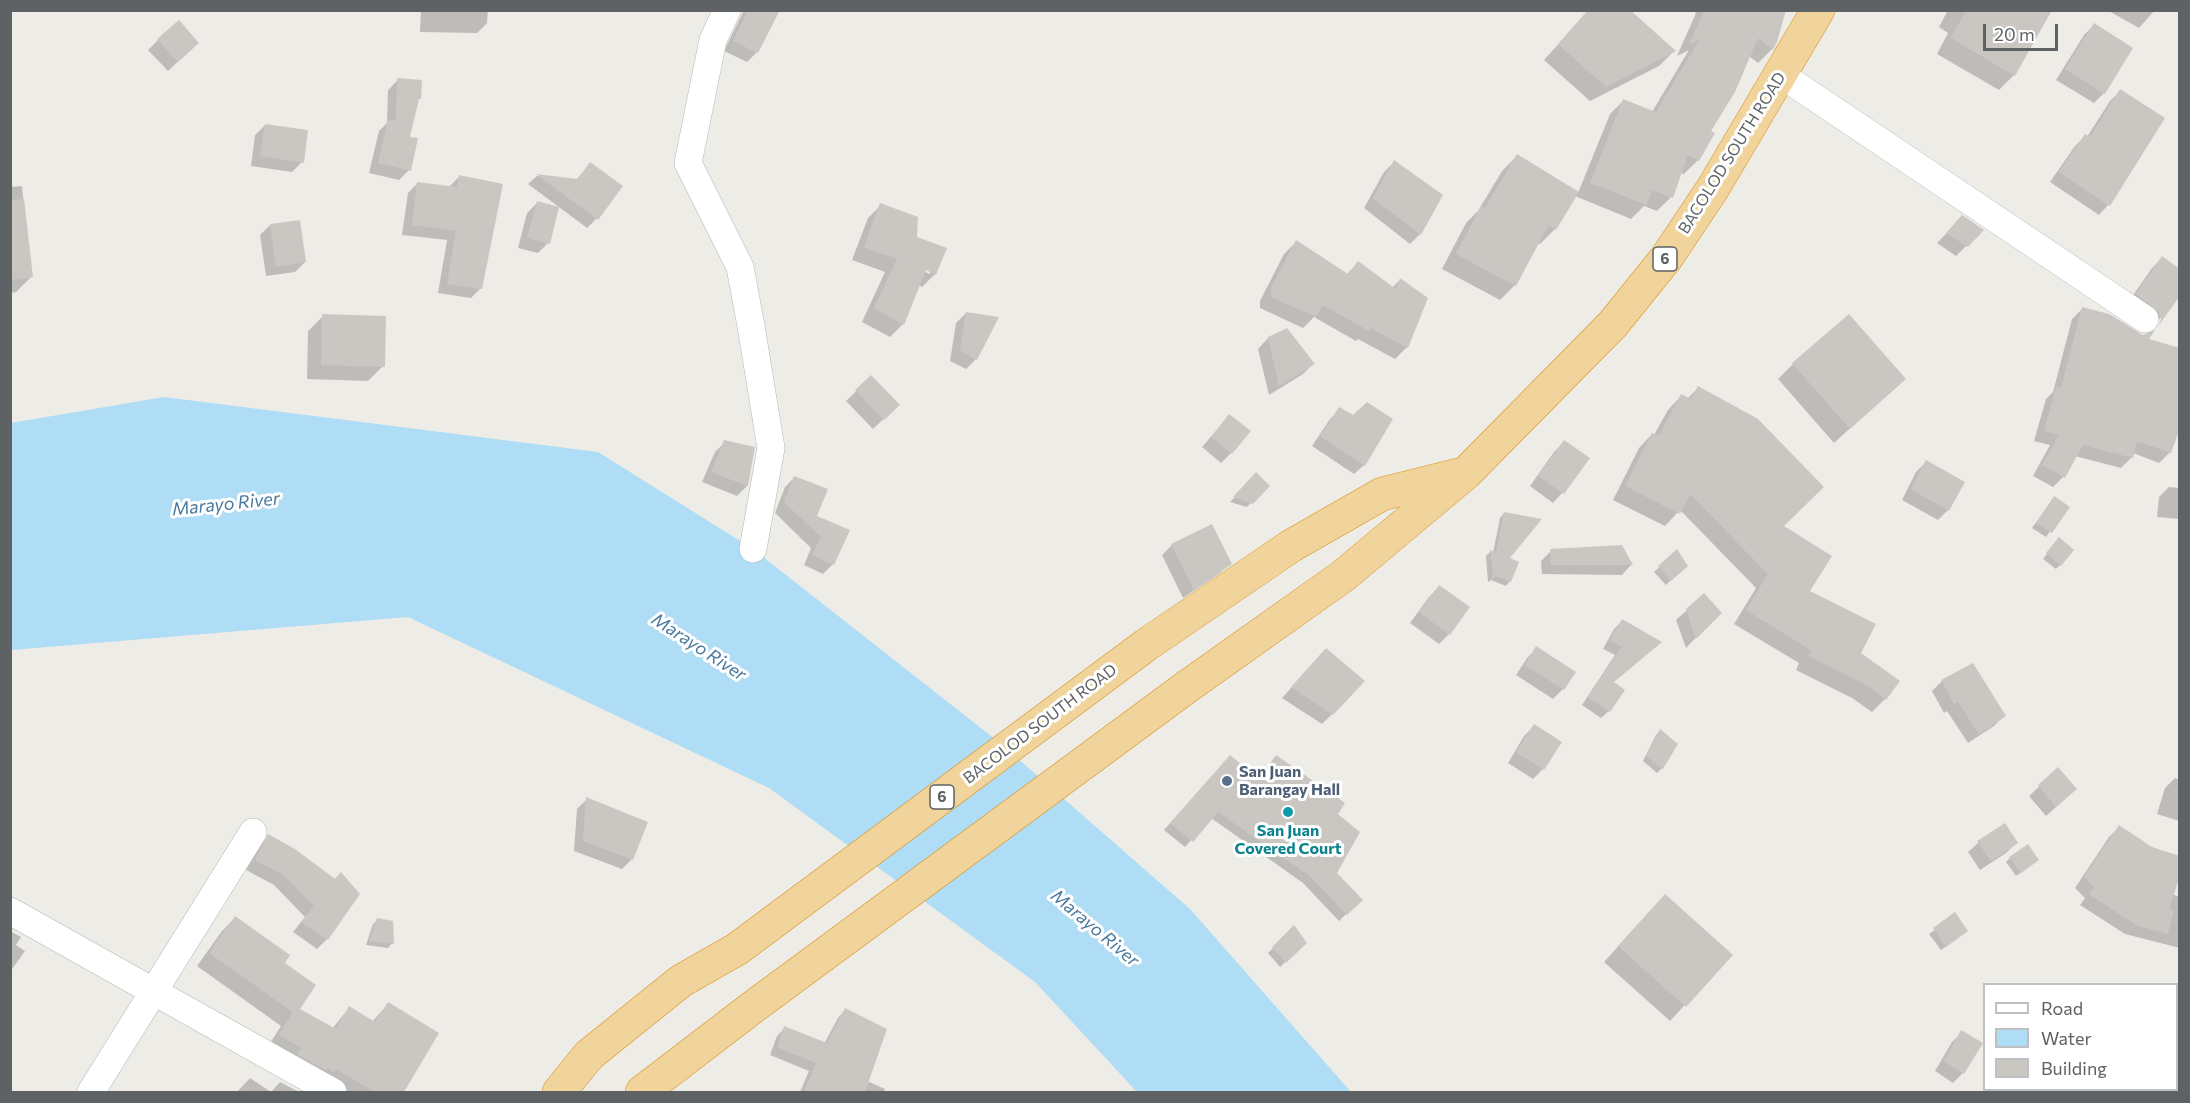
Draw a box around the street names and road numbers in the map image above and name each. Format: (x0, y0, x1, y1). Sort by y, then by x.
street label: BACOLOD SOUTH ROAD (1674, 69, 1790, 237)
road number: 6 (1653, 247, 1677, 271)
street label: BACOLOD SOUTH ROAD (960, 660, 1120, 788)
road number: 6 (930, 785, 954, 809)

